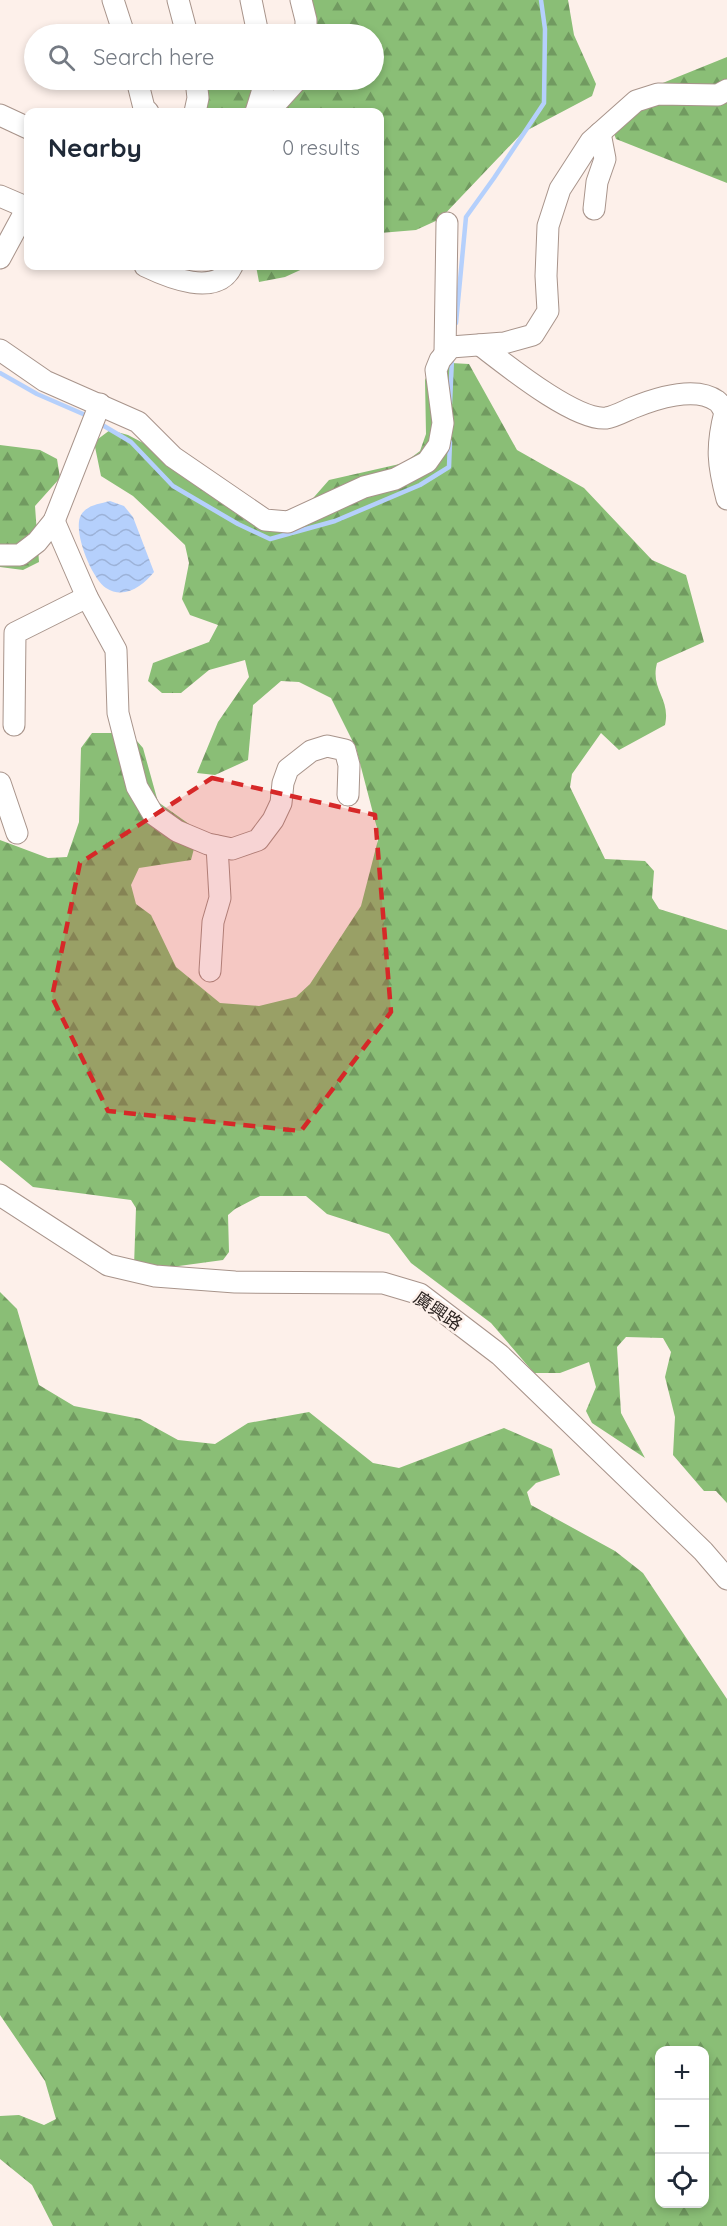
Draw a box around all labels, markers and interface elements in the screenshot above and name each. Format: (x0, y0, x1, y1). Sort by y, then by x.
search box (24, 24, 384, 90)
icon: search (45, 41, 78, 74)
text: Search here (93, 43, 214, 71)
text: Nearby (48, 131, 142, 164)
text: 0 results (282, 135, 360, 160)
street label: 廣興路 (409, 1286, 467, 1335)
map controls (655, 2046, 709, 2208)
button: + (655, 2046, 709, 2100)
button: − (655, 2100, 709, 2154)
button: locate (655, 2154, 709, 2208)

